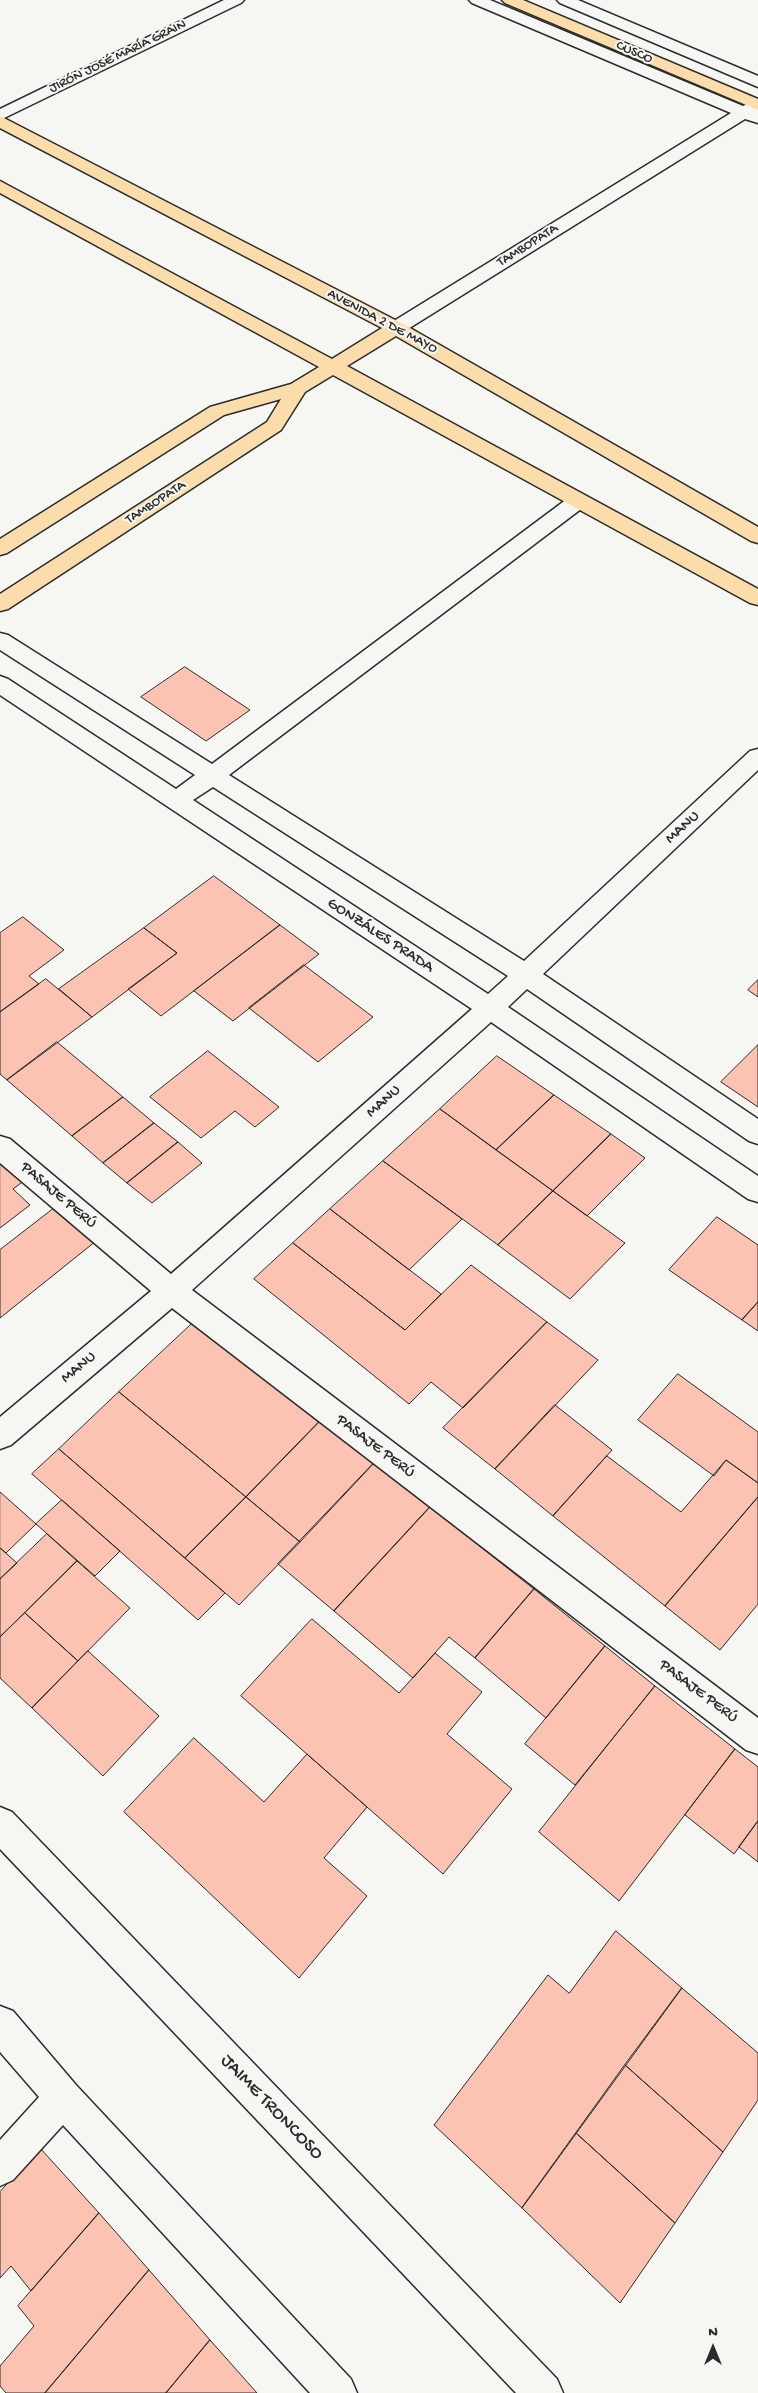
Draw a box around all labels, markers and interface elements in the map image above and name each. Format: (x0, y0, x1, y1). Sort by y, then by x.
street label: JIRÓN JOSÉ MARÍA GRAIN (47, 16, 189, 98)
street label: CUSCO (613, 38, 655, 68)
street label: TAMBOPATA (494, 221, 562, 271)
street label: AVENIDA 2 DE MAYO (324, 286, 440, 358)
street label: TAMBOPATA (123, 477, 189, 529)
street label: MANU (662, 807, 704, 849)
street label: GONZÁLES PRADA (323, 894, 437, 978)
street label: MANU (363, 1081, 405, 1123)
street label: PASAJE PERÚ (16, 1159, 100, 1233)
street label: MANU (57, 1348, 101, 1388)
street label: PASAJE PERÚ (332, 1411, 418, 1483)
street label: PASAJE PERÚ (655, 1656, 741, 1728)
street label: JAIME TRONCOSO (215, 2050, 327, 2166)
north arrow (688, 2323, 738, 2373)
text: N (708, 2324, 718, 2341)

